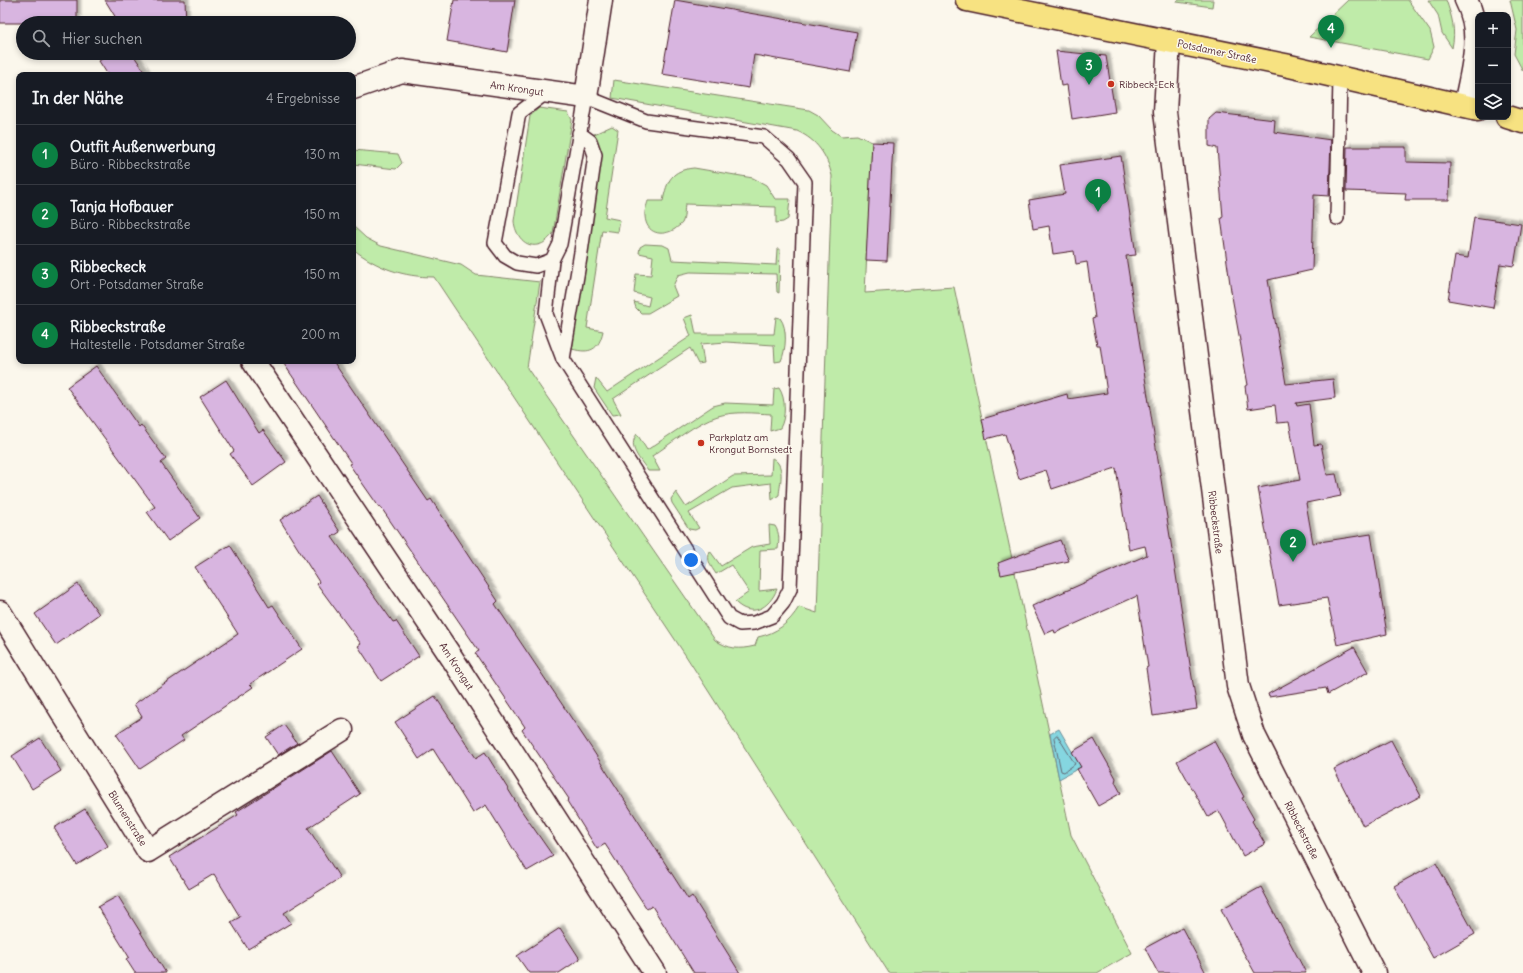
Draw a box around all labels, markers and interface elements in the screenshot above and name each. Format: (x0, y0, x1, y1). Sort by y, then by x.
map controls (1475, 12, 1511, 120)
button: + (1475, 12, 1511, 48)
pin: 4 (1318, 15, 1344, 48)
search box (16, 16, 356, 60)
icon: search (30, 27, 52, 49)
text: Hier suchen (62, 29, 142, 48)
street label: Potsdamer Straße (1176, 37, 1258, 66)
button: − (1475, 48, 1511, 84)
pin: 3 (1076, 52, 1102, 85)
street label: Am Krongut (489, 78, 545, 99)
place label: Ribbeck-Eck (1119, 78, 1174, 91)
marker: Ribbeck-Eck (1106, 79, 1116, 89)
button: layers (1475, 84, 1511, 120)
text: In der Nähe (32, 87, 124, 109)
text: 4 Ergebnisse (266, 90, 340, 107)
text: Outfit Außenwerbung (70, 137, 216, 156)
text: 1 (42, 146, 48, 163)
text: 130 m (304, 146, 340, 163)
text: Büro · Ribbeckstraße (70, 156, 190, 173)
pin: 1 (1085, 179, 1111, 212)
text: Tanja Hofbauer (70, 197, 173, 216)
text: 2 (41, 206, 49, 223)
text: 150 m (304, 206, 340, 223)
text: Büro · Ribbeckstraße (70, 216, 190, 233)
text: Ribbeckeck (70, 257, 146, 276)
text: 3 (41, 266, 49, 283)
text: 150 m (304, 266, 340, 283)
text: Ort · Potsdamer Straße (70, 276, 204, 293)
text: Ribbeckstraße (70, 317, 165, 336)
text: 4 (41, 326, 49, 343)
text: 200 m (301, 326, 340, 343)
text: Haltestelle · Potsdamer Straße (70, 336, 245, 353)
place label: Parkplatz am Krongut Bornstedt (709, 431, 793, 456)
marker: Parkplatz am Krongut Bornstedt (696, 438, 706, 448)
street label: Ribbeckstraße (1205, 490, 1226, 554)
pin: 2 (1280, 529, 1306, 562)
your location (681, 550, 701, 570)
street label: Am Krongut (436, 640, 477, 693)
street label: Blumenstraße (105, 788, 150, 848)
street label: Ribbeckstraße (1281, 799, 1322, 862)

